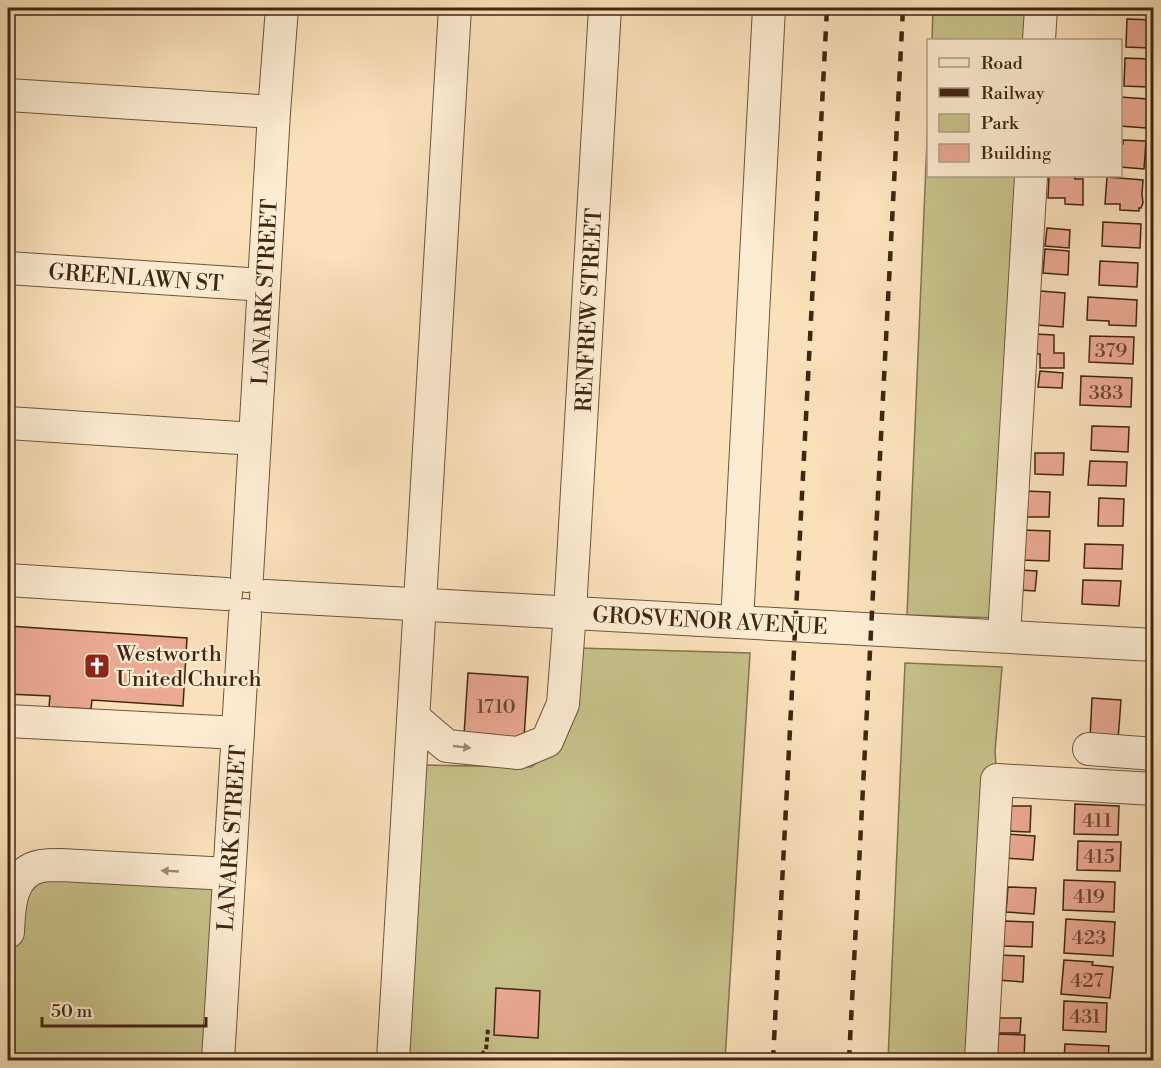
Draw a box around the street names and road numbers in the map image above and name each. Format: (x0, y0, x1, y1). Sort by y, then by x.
street label: LANARK STREET (247, 198, 284, 386)
street label: RENFREW STREET (571, 207, 608, 413)
street label: GREENLAWN ST (47, 259, 224, 298)
street label: GROSVENOR AVENUE (592, 602, 828, 641)
street label: LANARK STREET (213, 744, 252, 932)

